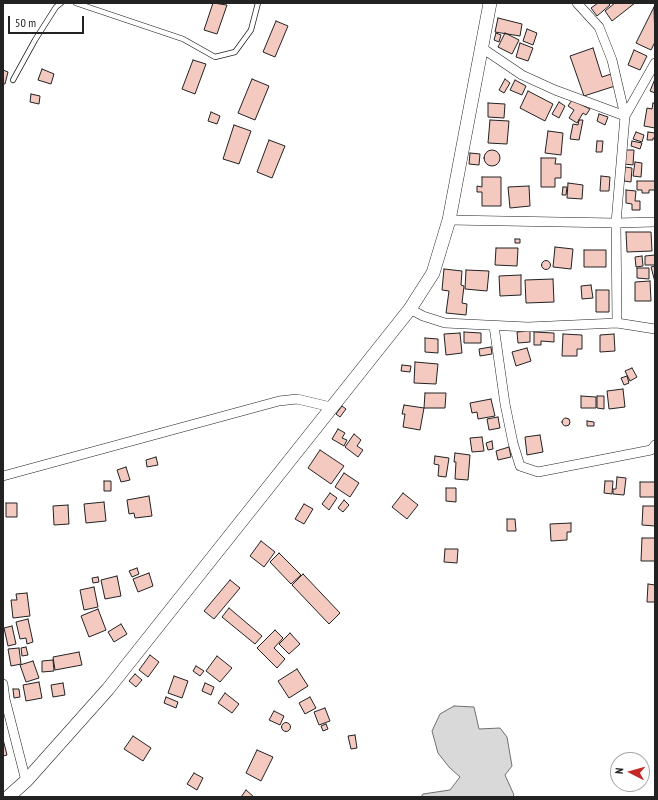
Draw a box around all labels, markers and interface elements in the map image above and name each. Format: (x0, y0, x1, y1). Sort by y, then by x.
scale bar (10, 8, 86, 34)
text: 50 m (15, 15, 36, 30)
north arrow (610, 752, 650, 792)
text: N (612, 767, 626, 775)

